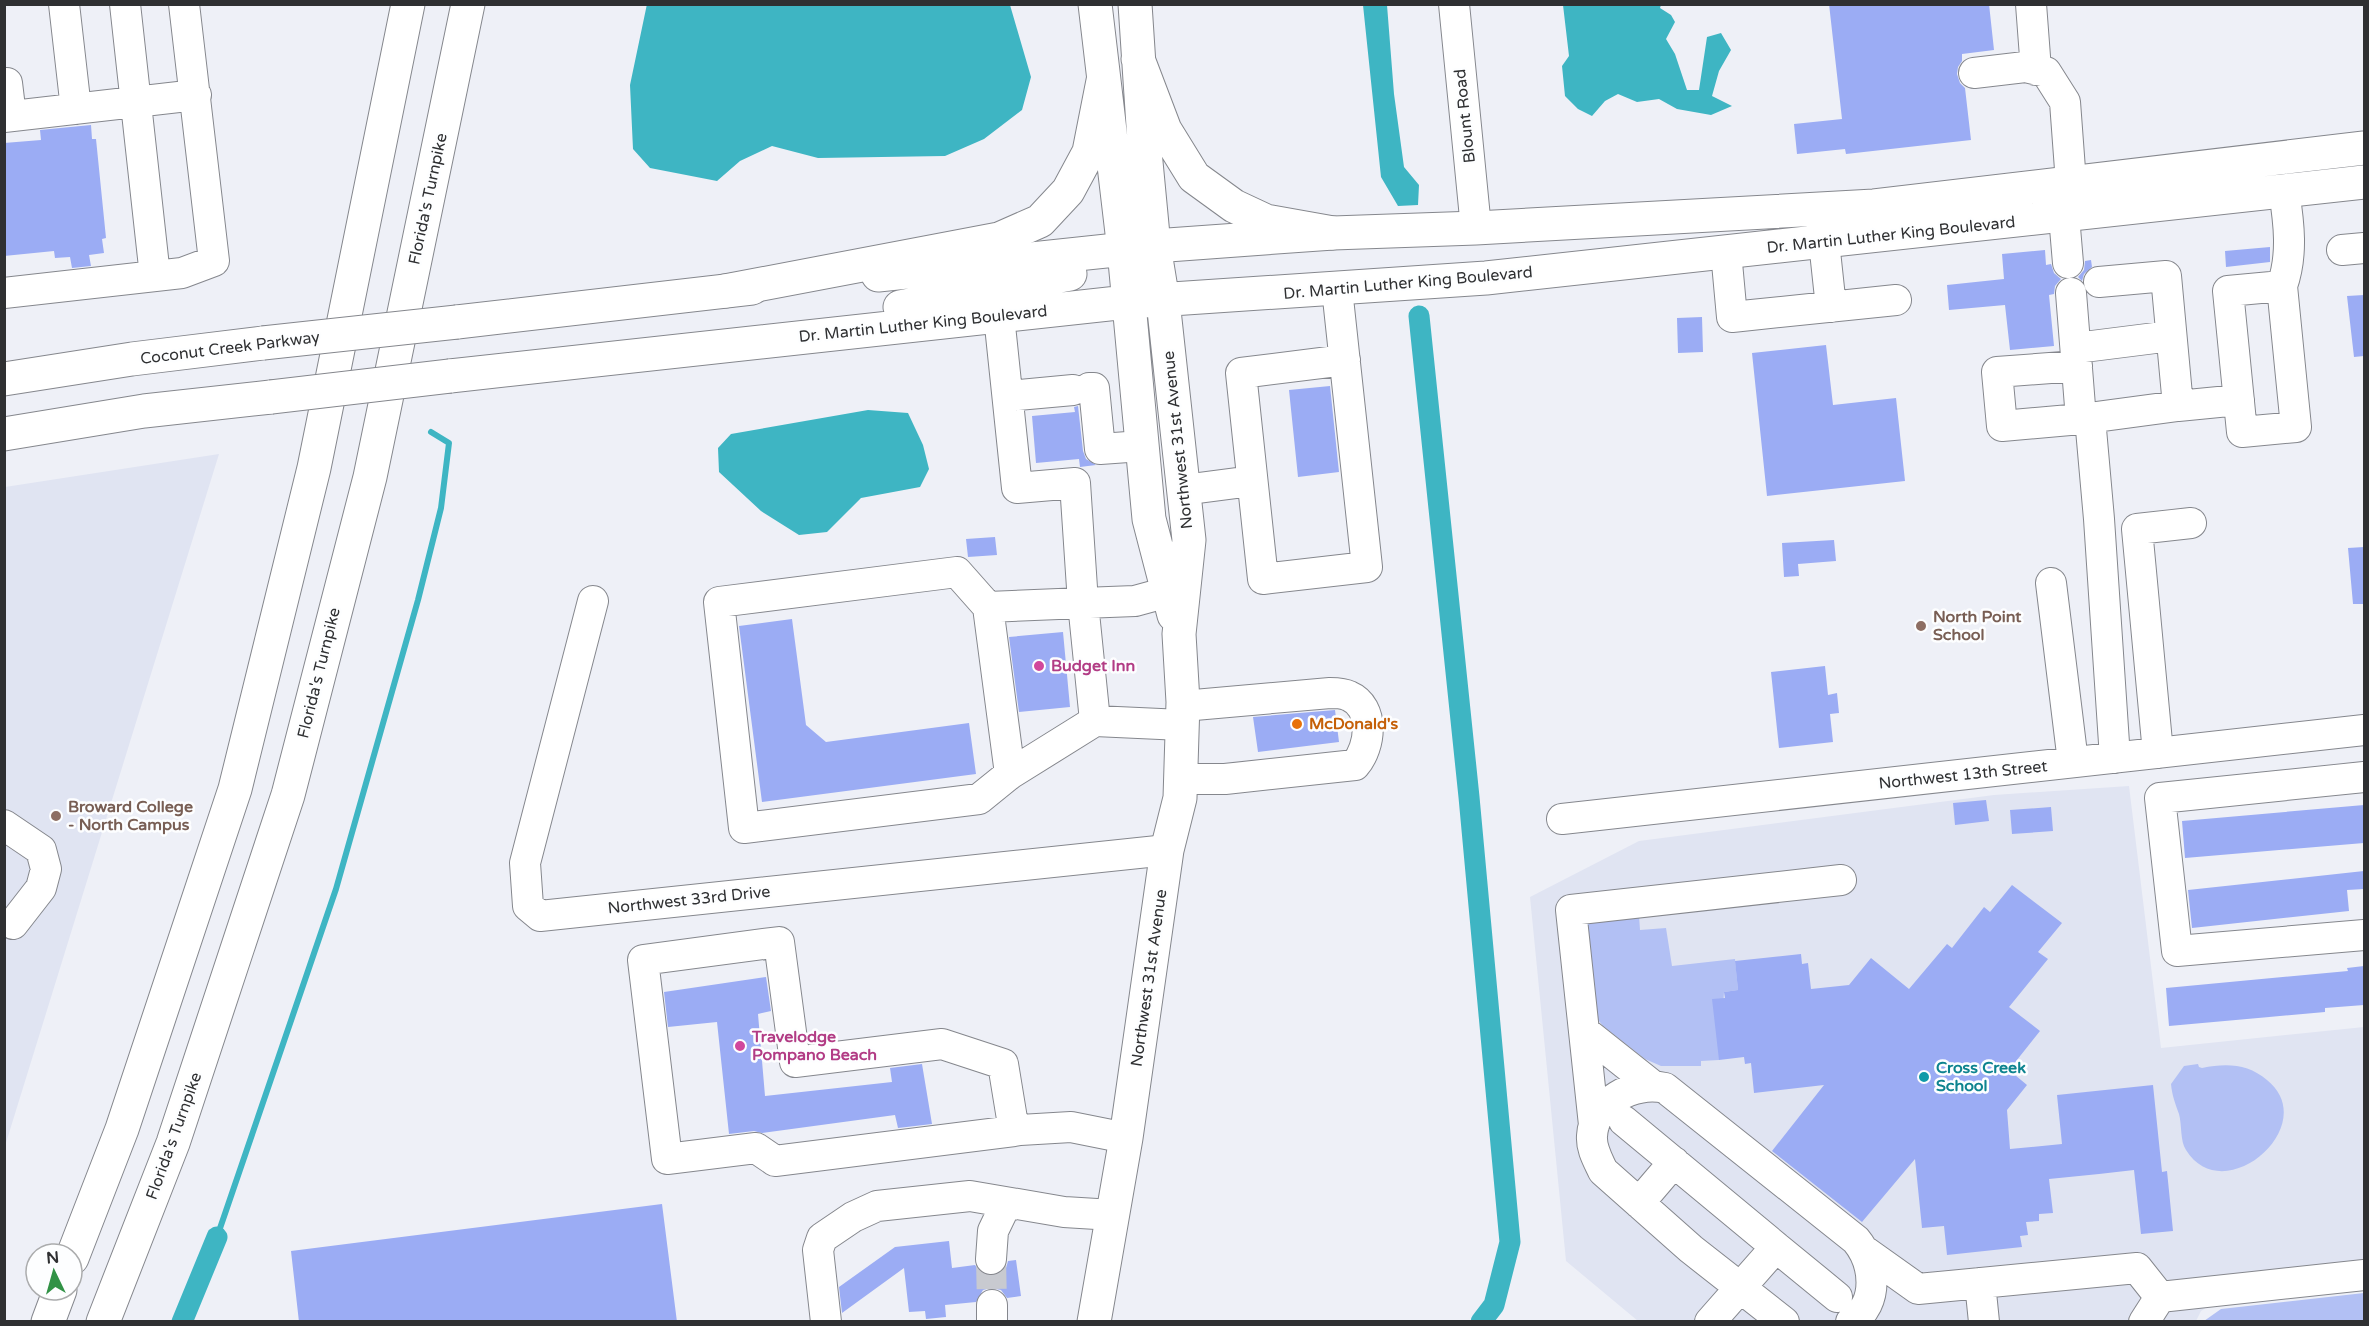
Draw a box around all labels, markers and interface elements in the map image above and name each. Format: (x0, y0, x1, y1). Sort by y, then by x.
street label: Blount Road (1450, 68, 1480, 164)
street label: Florida's Turnpike (404, 131, 452, 267)
street label: Dr. Martin Luther King Boulevard (1766, 212, 2016, 258)
street label: Dr. Martin Luther King Boulevard (1283, 262, 1533, 304)
street label: Dr. Martin Luther King Boulevard (798, 301, 1048, 347)
street label: Coconut Creek Parkway (139, 327, 321, 369)
street label: Northwest 31st Avenue (1159, 350, 1197, 530)
street label: Florida's Turnpike (293, 606, 345, 740)
place label: North Point School (1933, 607, 2022, 645)
marker: North Point School (1914, 619, 1928, 633)
place label: Budget Inn (1051, 656, 1135, 676)
marker: Budget Inn (1032, 659, 1046, 673)
place label: McDonald's (1309, 714, 1399, 734)
marker: McDonald's (1290, 717, 1304, 731)
street label: Northwest 13th Street (1878, 756, 2048, 794)
place label: Broward College - North Campus (68, 797, 193, 835)
marker: Broward College - North Campus (49, 809, 63, 823)
street label: Northwest 33rd Drive (607, 882, 771, 918)
street label: Northwest 31st Avenue (1127, 888, 1171, 1068)
place label: Travelodge Pompano Beach (751, 1027, 877, 1065)
marker: Travelodge Pompano Beach (733, 1039, 747, 1053)
place label: Cross Creek School (1936, 1058, 2026, 1096)
street label: Florida's Turnpike (142, 1070, 206, 1202)
marker: Cross Creek School (1917, 1070, 1931, 1084)
north arrow (24, 1242, 84, 1302)
text: N (46, 1248, 60, 1269)

